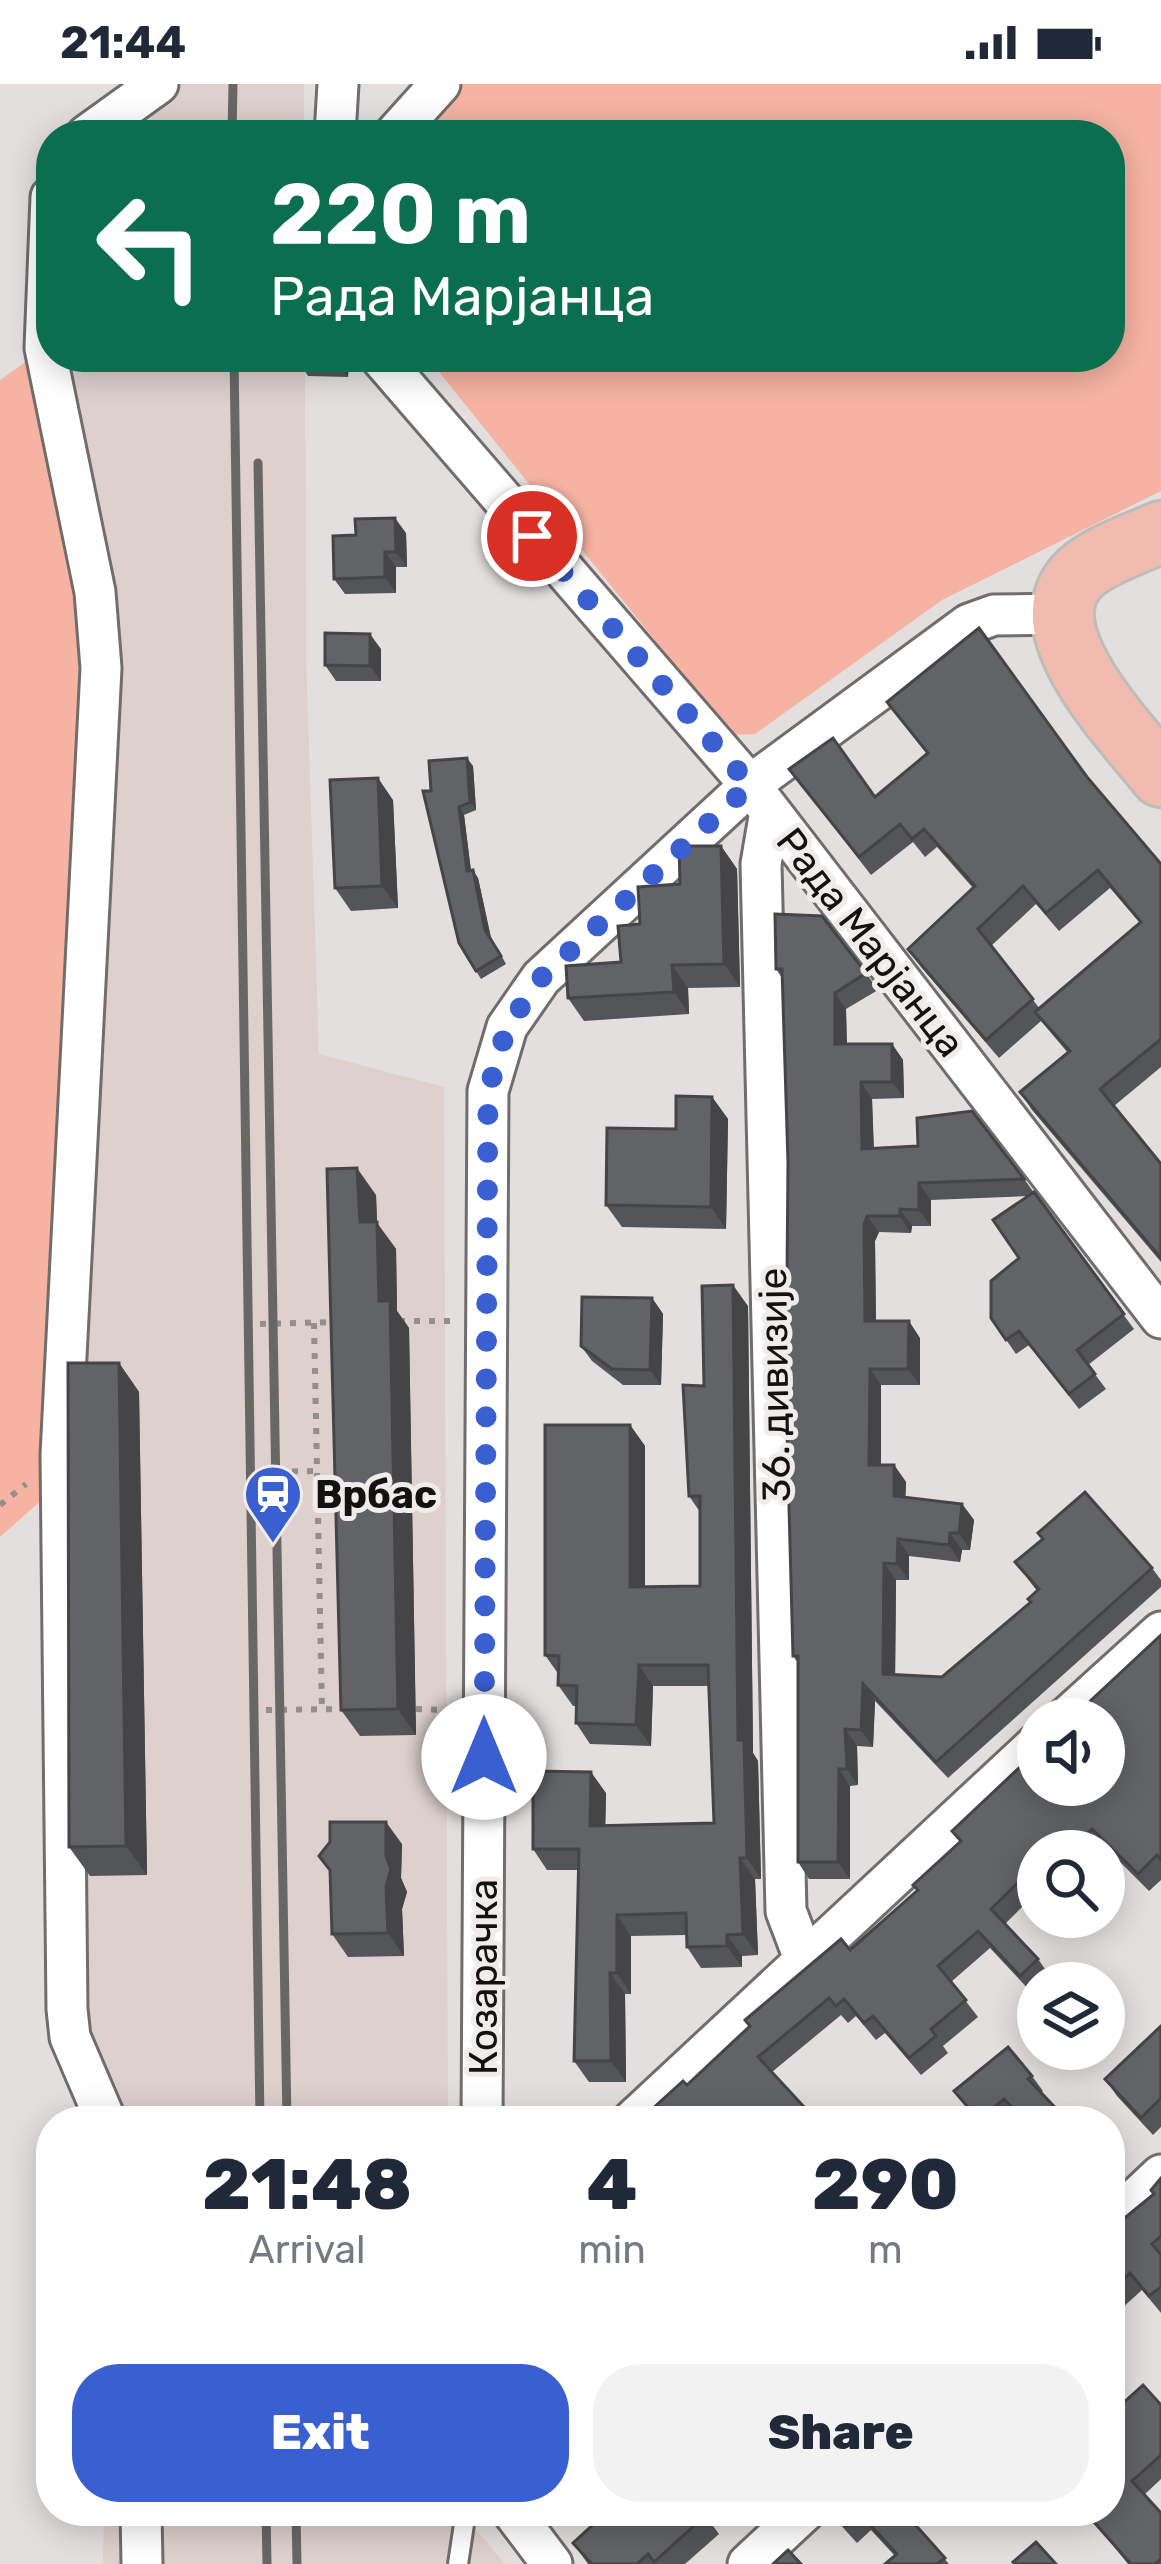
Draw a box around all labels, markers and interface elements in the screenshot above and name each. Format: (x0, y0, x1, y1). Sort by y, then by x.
text: 21:44 (60, 16, 186, 69)
text: 220 m (270, 164, 531, 264)
icon: left (72, 168, 228, 324)
text: Рада Марјанца (270, 265, 654, 329)
pin (481, 485, 583, 587)
icon: arrive (499, 503, 565, 569)
street label: Рада Марјанца (767, 819, 974, 1066)
street label: 36. дивизије (750, 1267, 800, 1503)
station icon: Врбас (242, 1463, 304, 1545)
place label: Врбас (315, 1472, 437, 1518)
position arrow (421, 1694, 547, 1820)
map controls (1017, 1698, 1125, 2070)
button: sound (1017, 1698, 1125, 1806)
button: search (1017, 1830, 1125, 1938)
street label: Козарачка (461, 1879, 507, 2075)
button: layers (1017, 1962, 1125, 2070)
text: 21:48 (202, 2142, 412, 2227)
text: 4 (587, 2142, 638, 2227)
text: 290 (812, 2142, 959, 2227)
text: Arrival (249, 2227, 366, 2273)
text: min (578, 2227, 646, 2273)
text: m (868, 2227, 903, 2273)
button: Exit (72, 2364, 569, 2502)
button: Share (593, 2364, 1089, 2502)

